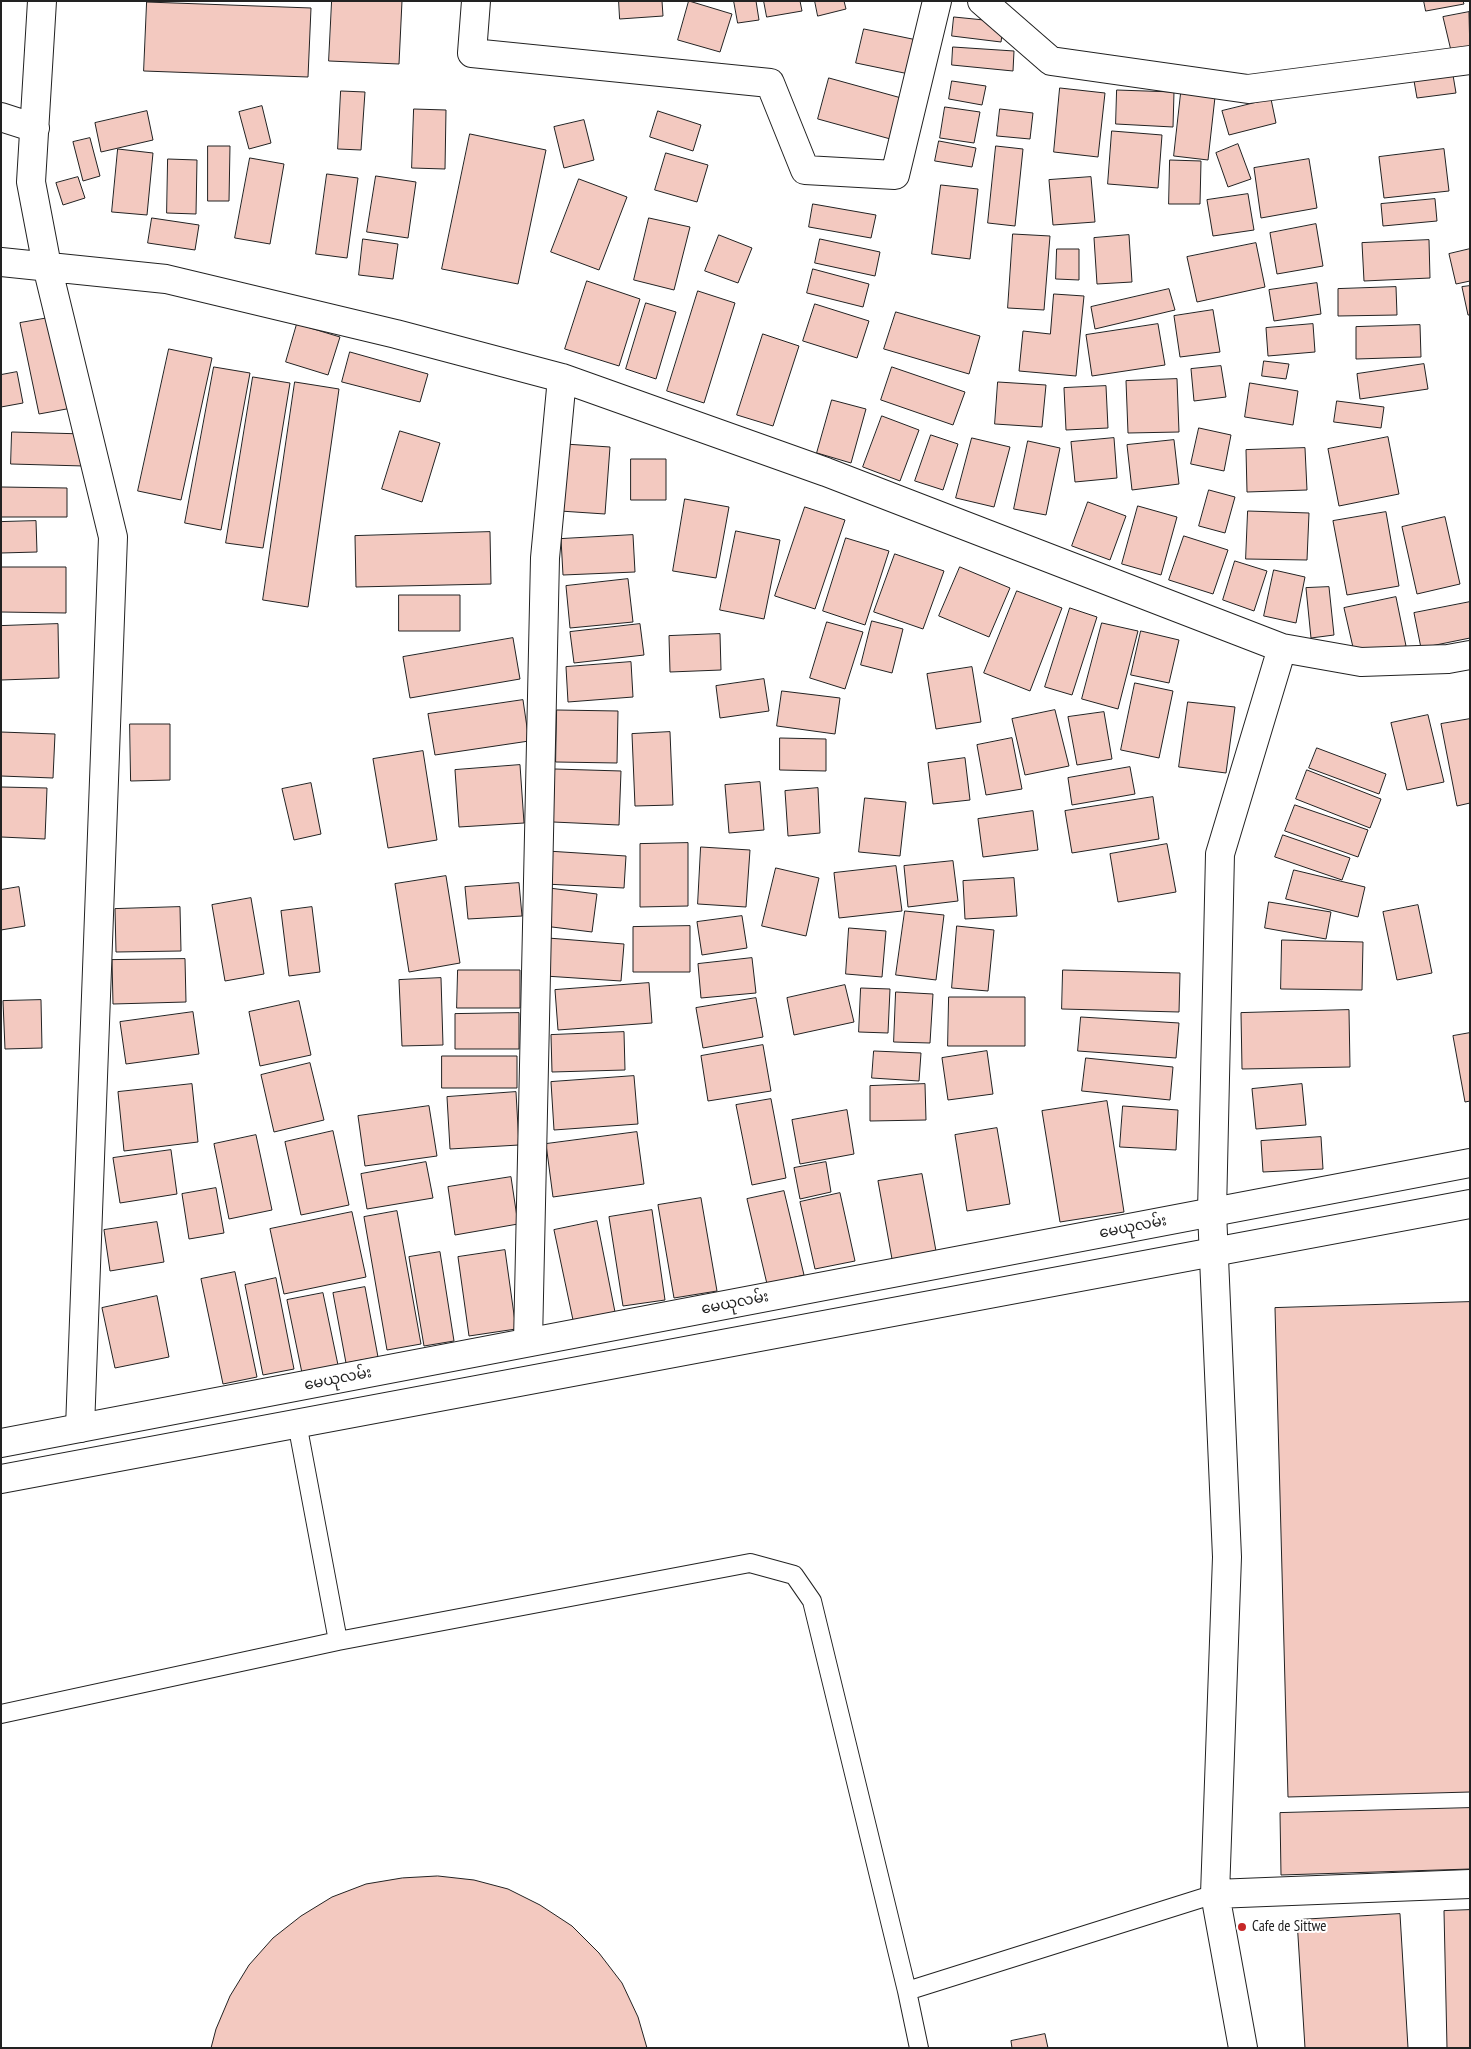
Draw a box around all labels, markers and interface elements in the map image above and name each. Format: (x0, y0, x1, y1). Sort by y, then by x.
street label: မေယုလမ်း (1098, 1212, 1168, 1242)
street label: မေယုလမ်း (700, 1288, 770, 1318)
street label: မေယုလမ်း (303, 1364, 373, 1394)
place label: Cafe de Sittwe (1252, 1918, 1326, 1936)
marker: Cafe de Sittwe (1236, 1921, 1248, 1933)

